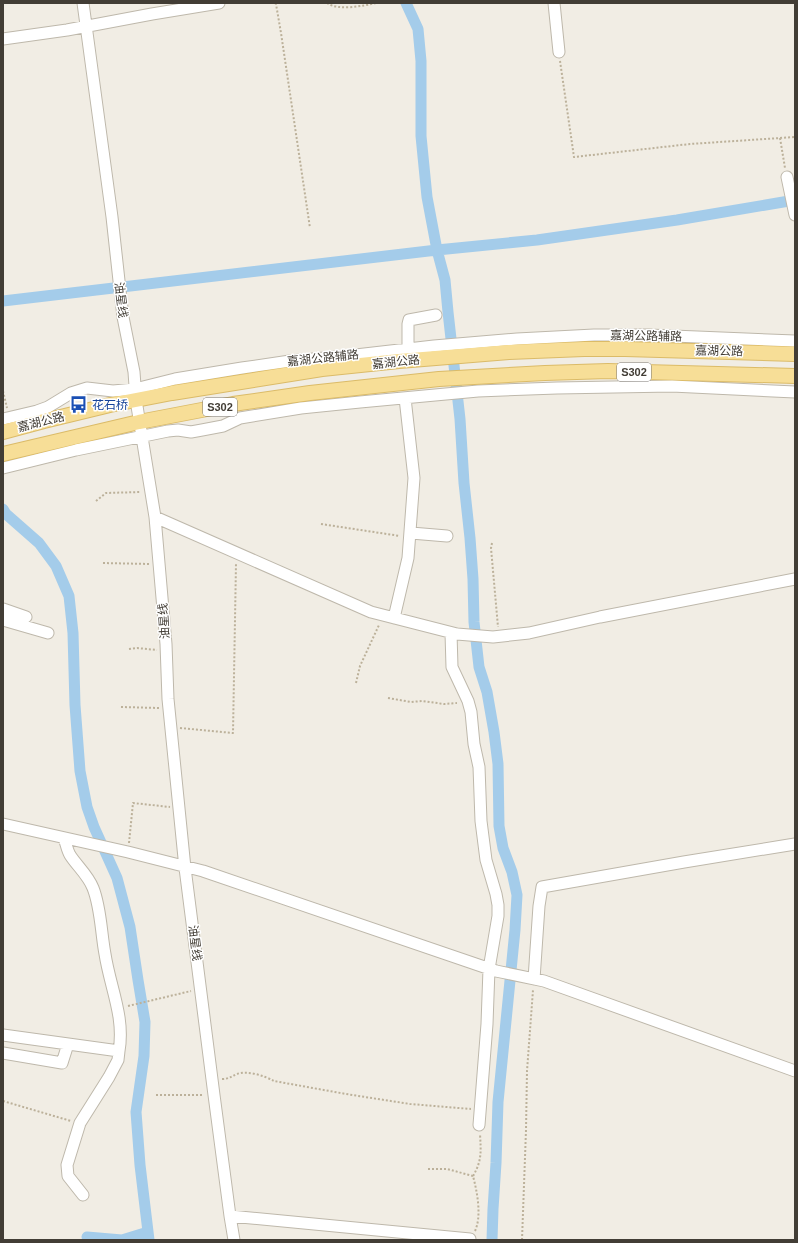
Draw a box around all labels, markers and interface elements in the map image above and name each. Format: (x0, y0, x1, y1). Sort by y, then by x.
street label: 油星线 (112, 281, 130, 319)
street label: 嘉湖公路辅路 (610, 328, 682, 344)
street label: 嘉湖公路 (695, 344, 743, 358)
street label: 嘉湖公路辅路 (286, 347, 360, 369)
street label: 嘉湖公路 (371, 353, 421, 371)
road number: S302 (617, 363, 651, 381)
bus stop icon: 花石桥 (69, 395, 89, 415)
place label: 花石桥 (92, 398, 128, 412)
road number: S302 (203, 398, 237, 416)
street label: 嘉湖公路 (16, 409, 66, 435)
street label: 油星线 (156, 603, 172, 639)
street label: 油星线 (186, 924, 204, 962)

